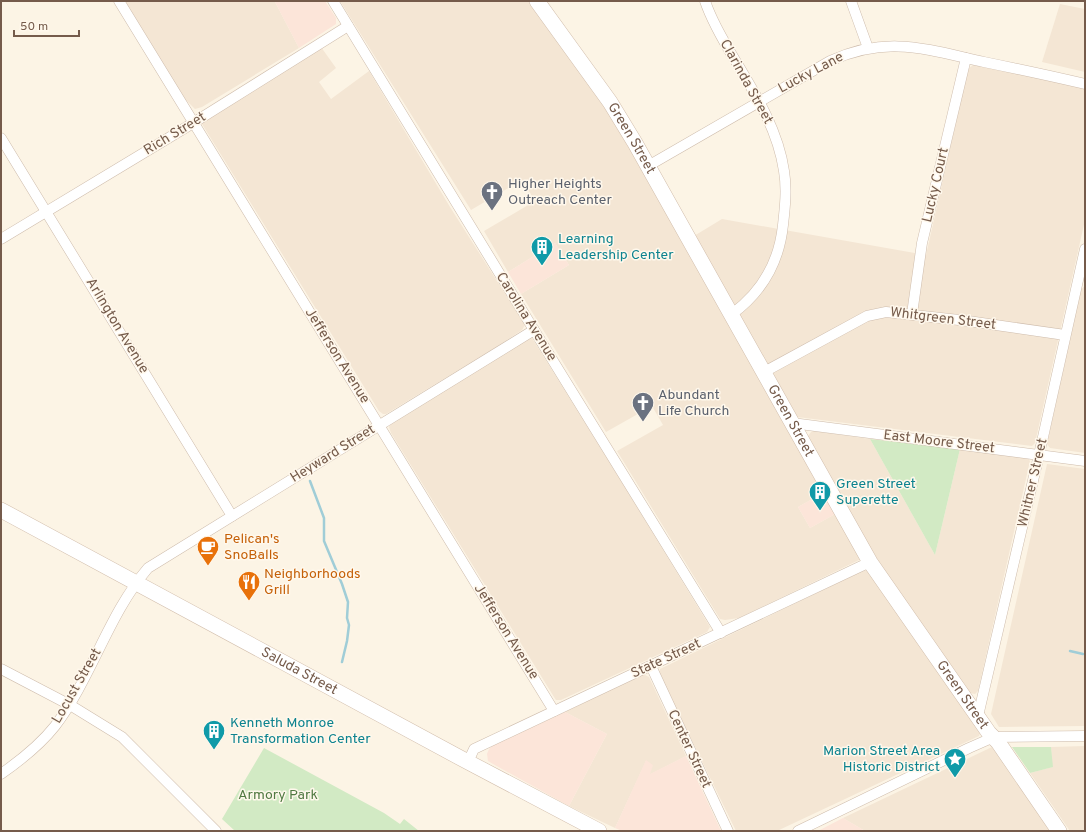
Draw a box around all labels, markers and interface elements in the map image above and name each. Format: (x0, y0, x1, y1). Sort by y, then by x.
scale bar (14, 12, 79, 38)
text: 50 m (20, 19, 48, 35)
street label: Clarinda Street (716, 37, 776, 127)
street label: Lucky Lane (775, 49, 847, 97)
street label: Green Street (604, 100, 659, 177)
street label: Rich Street (141, 109, 209, 159)
street label: Lucky Court (919, 146, 953, 224)
place label: Higher Heights Outreach Center (508, 176, 612, 209)
church icon: Higher Heights Outreach Center (479, 179, 505, 212)
place label: Learning Leadership Center (558, 231, 674, 264)
building icon: Learning Leadership Center (529, 234, 555, 267)
street label: Carolina Avenue (492, 269, 560, 365)
street label: Arlington Avenue (82, 275, 152, 377)
street label: Whitgreen Street (889, 304, 997, 334)
street label: Jefferson Avenue (301, 305, 373, 407)
street label: Green Street (764, 382, 818, 460)
place label: Abundant Life Church (658, 387, 729, 420)
church icon: Abundant Life Church (630, 390, 656, 423)
street label: Heyward Street (287, 421, 379, 487)
street label: East Moore Street (882, 427, 996, 457)
street label: Whitner Street (1014, 437, 1052, 529)
place label: Green Street Superette (836, 476, 916, 509)
building icon: Green Street Superette (807, 479, 833, 512)
place label: Pelican's SnoBalls (224, 531, 279, 564)
cafe icon: Pelican's SnoBalls (195, 534, 221, 567)
place label: Neighborhoods Grill (264, 566, 361, 599)
restaurant icon: Neighborhoods Grill (236, 569, 262, 602)
street label: Jefferson Avenue (470, 581, 542, 683)
street label: State Street (628, 635, 704, 683)
street label: Saluda Street (258, 643, 341, 699)
street label: Locust Street (49, 645, 105, 727)
street label: Green Street (933, 657, 992, 733)
street label: Center Street (663, 707, 715, 791)
place label: Kenneth Monroe Transformation Center (230, 715, 371, 748)
building icon: Kenneth Monroe Transformation Center (201, 718, 227, 751)
place label: Marion Street Area Historic District (823, 743, 940, 776)
place icon: Marion Street Area Historic District (942, 746, 968, 779)
park label: Armory Park (238, 787, 318, 804)

